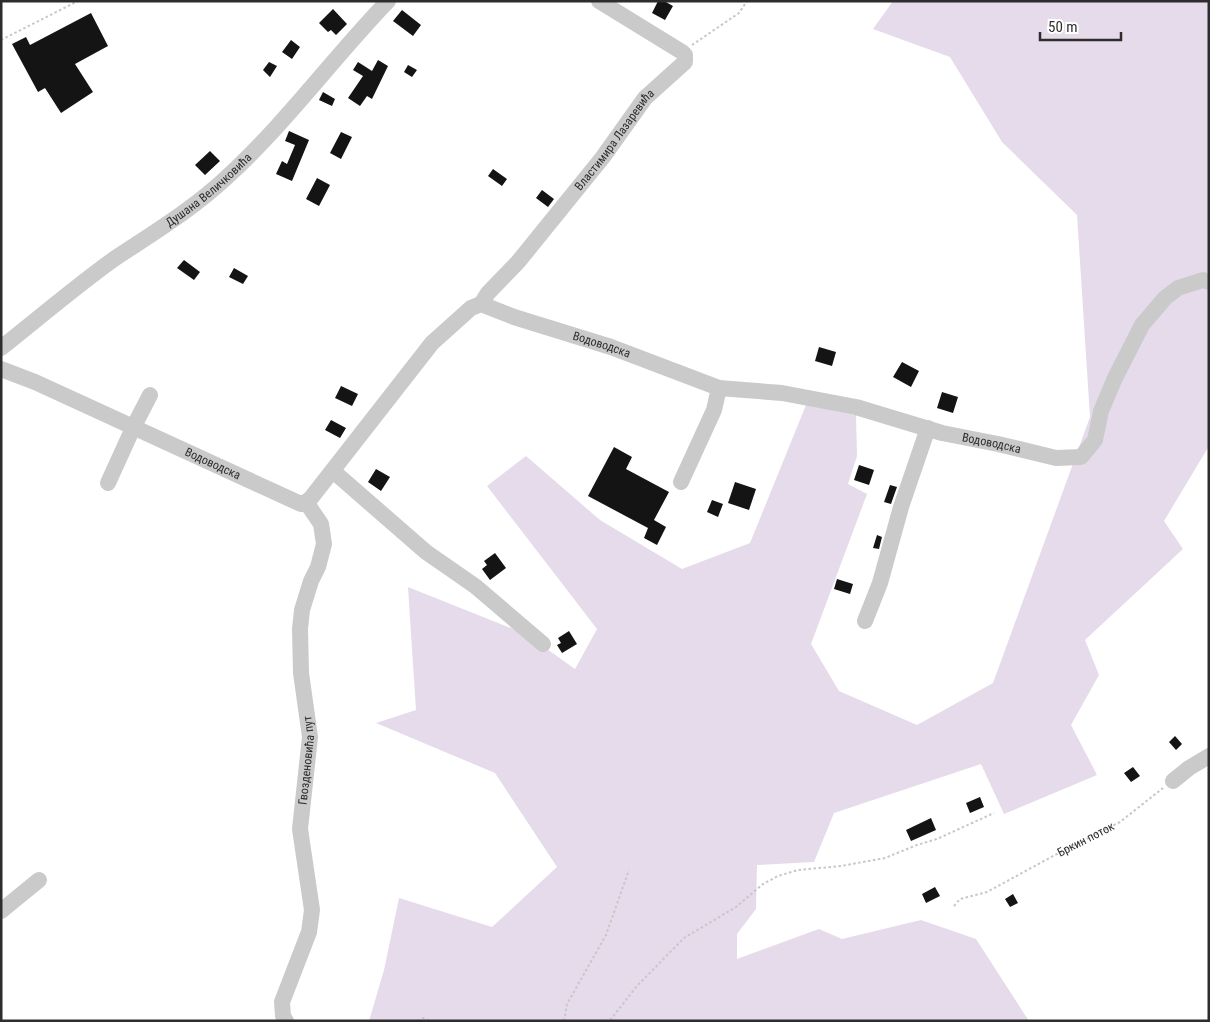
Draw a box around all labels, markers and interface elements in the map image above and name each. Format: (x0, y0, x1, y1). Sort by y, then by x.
scale bar (1040, 10, 1121, 42)
text: 50 m (1048, 18, 1078, 36)
street label: Властимира Лазаревића (572, 86, 657, 193)
street label: Душана Величковића (163, 150, 255, 230)
street label: Водоводска (571, 329, 633, 361)
street label: Водоводска (961, 430, 1023, 456)
street label: Водоводска (183, 445, 243, 482)
street label: Гвозденовића пут (296, 715, 317, 806)
street label: Бркин поток (1055, 819, 1117, 860)

